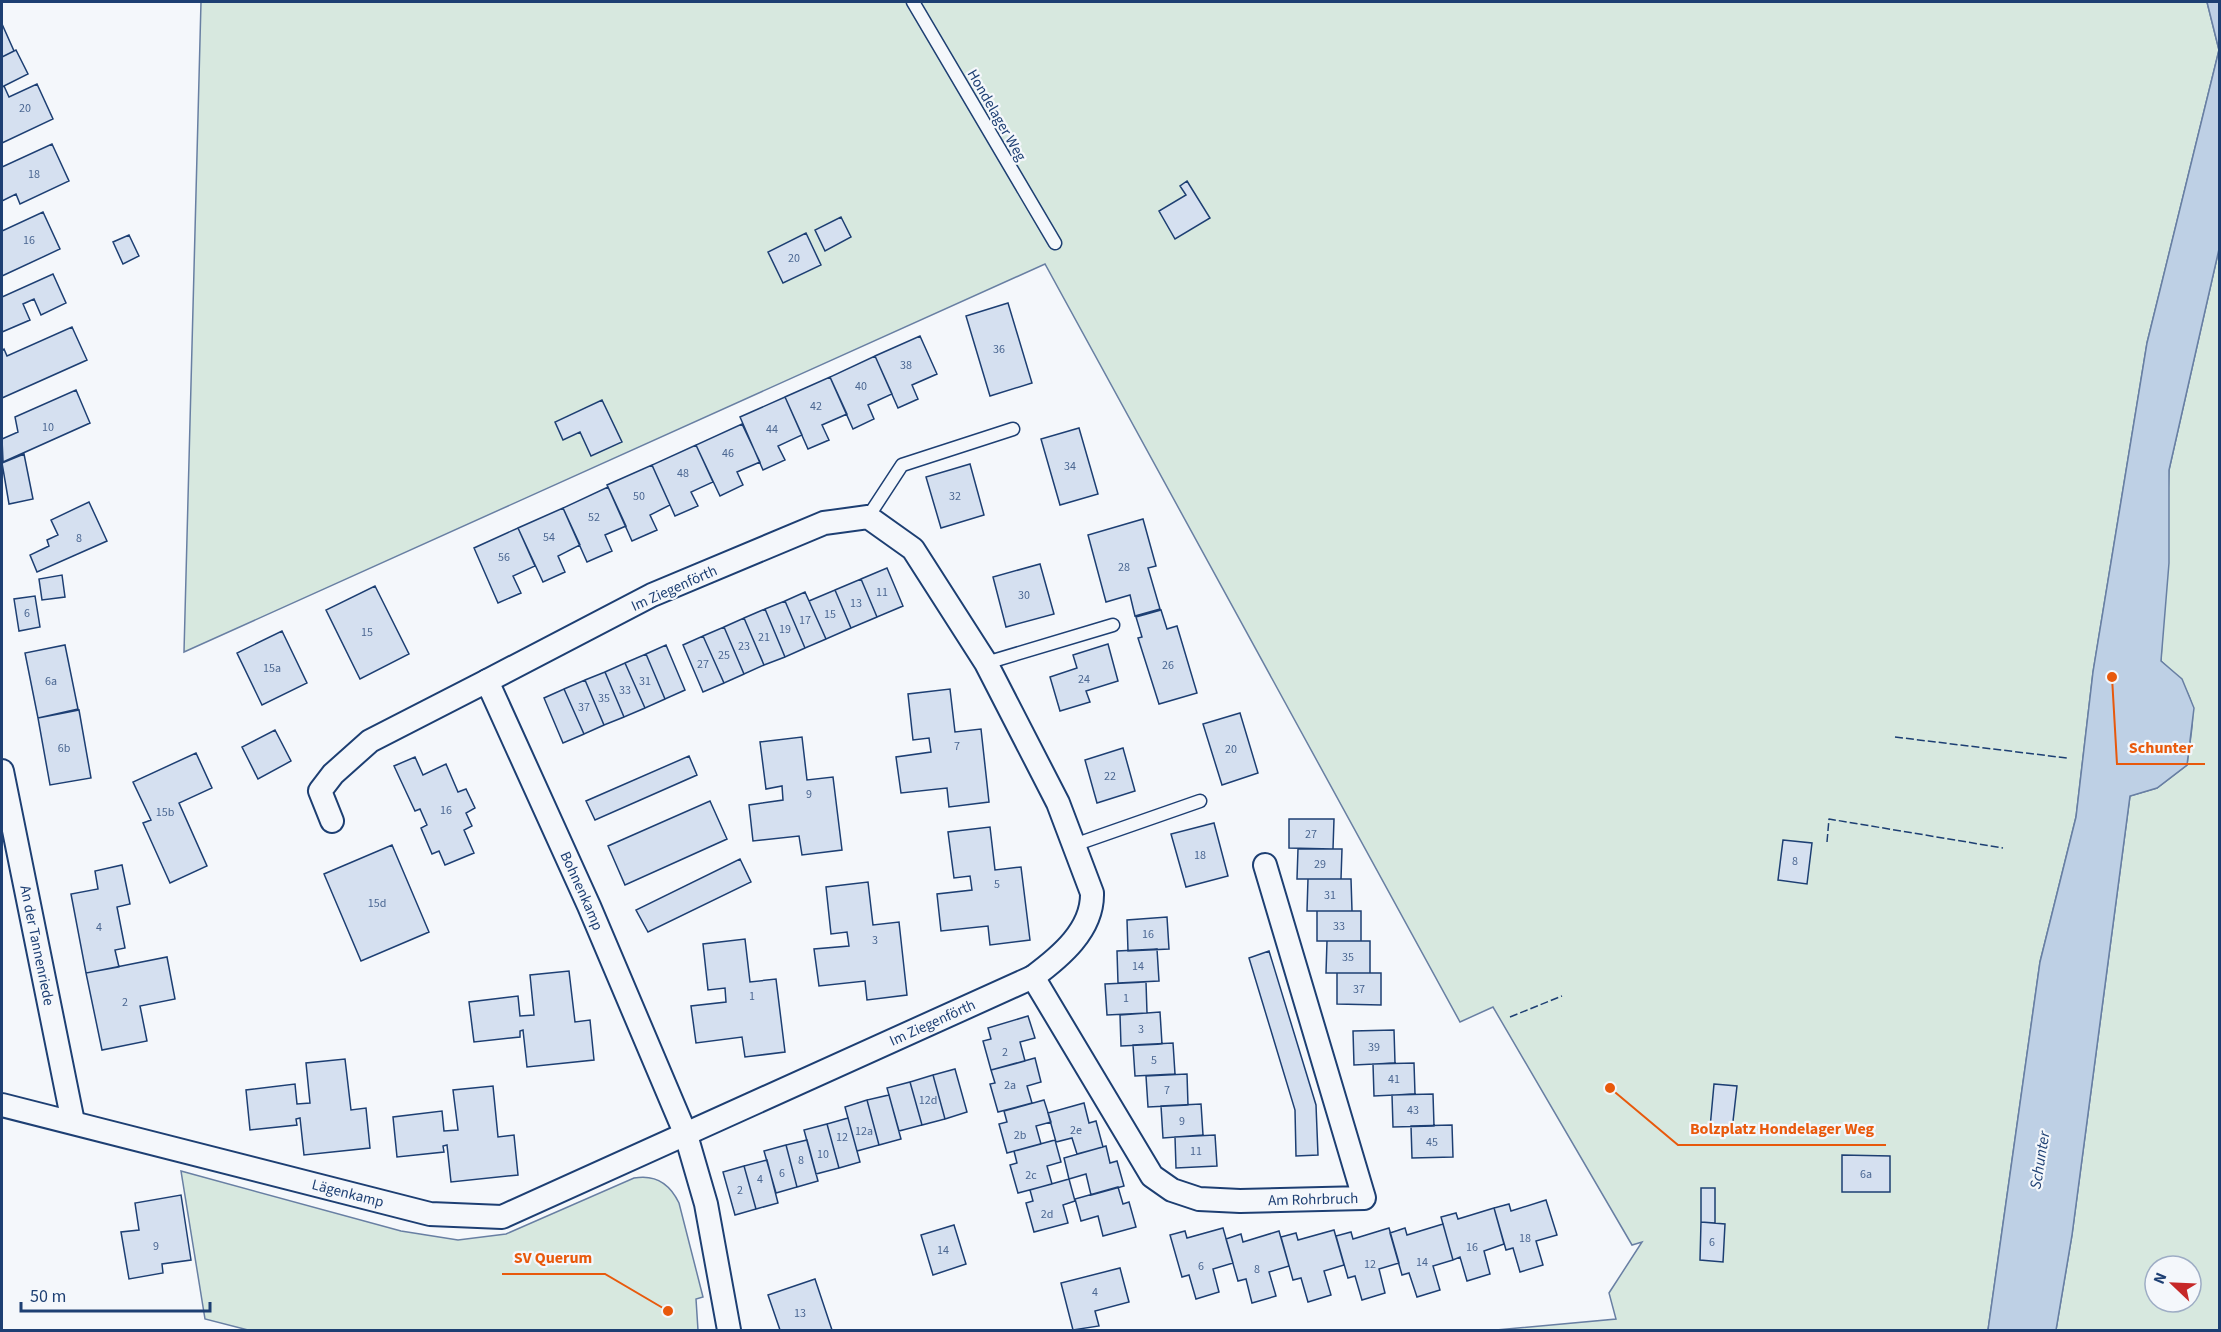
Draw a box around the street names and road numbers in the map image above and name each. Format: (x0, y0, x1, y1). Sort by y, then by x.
street label: Hondelager Weg (962, 65, 1032, 165)
street label: Im Ziegenförth (628, 560, 721, 617)
street label: Bohnenkamp (555, 848, 608, 934)
street label: An der Tannenriede (14, 884, 59, 1008)
street label: Im Ziegenförth (886, 994, 979, 1052)
street label: Lägenkamp (310, 1174, 386, 1213)
street label: Am Rohrbruch (1268, 1188, 1359, 1211)

